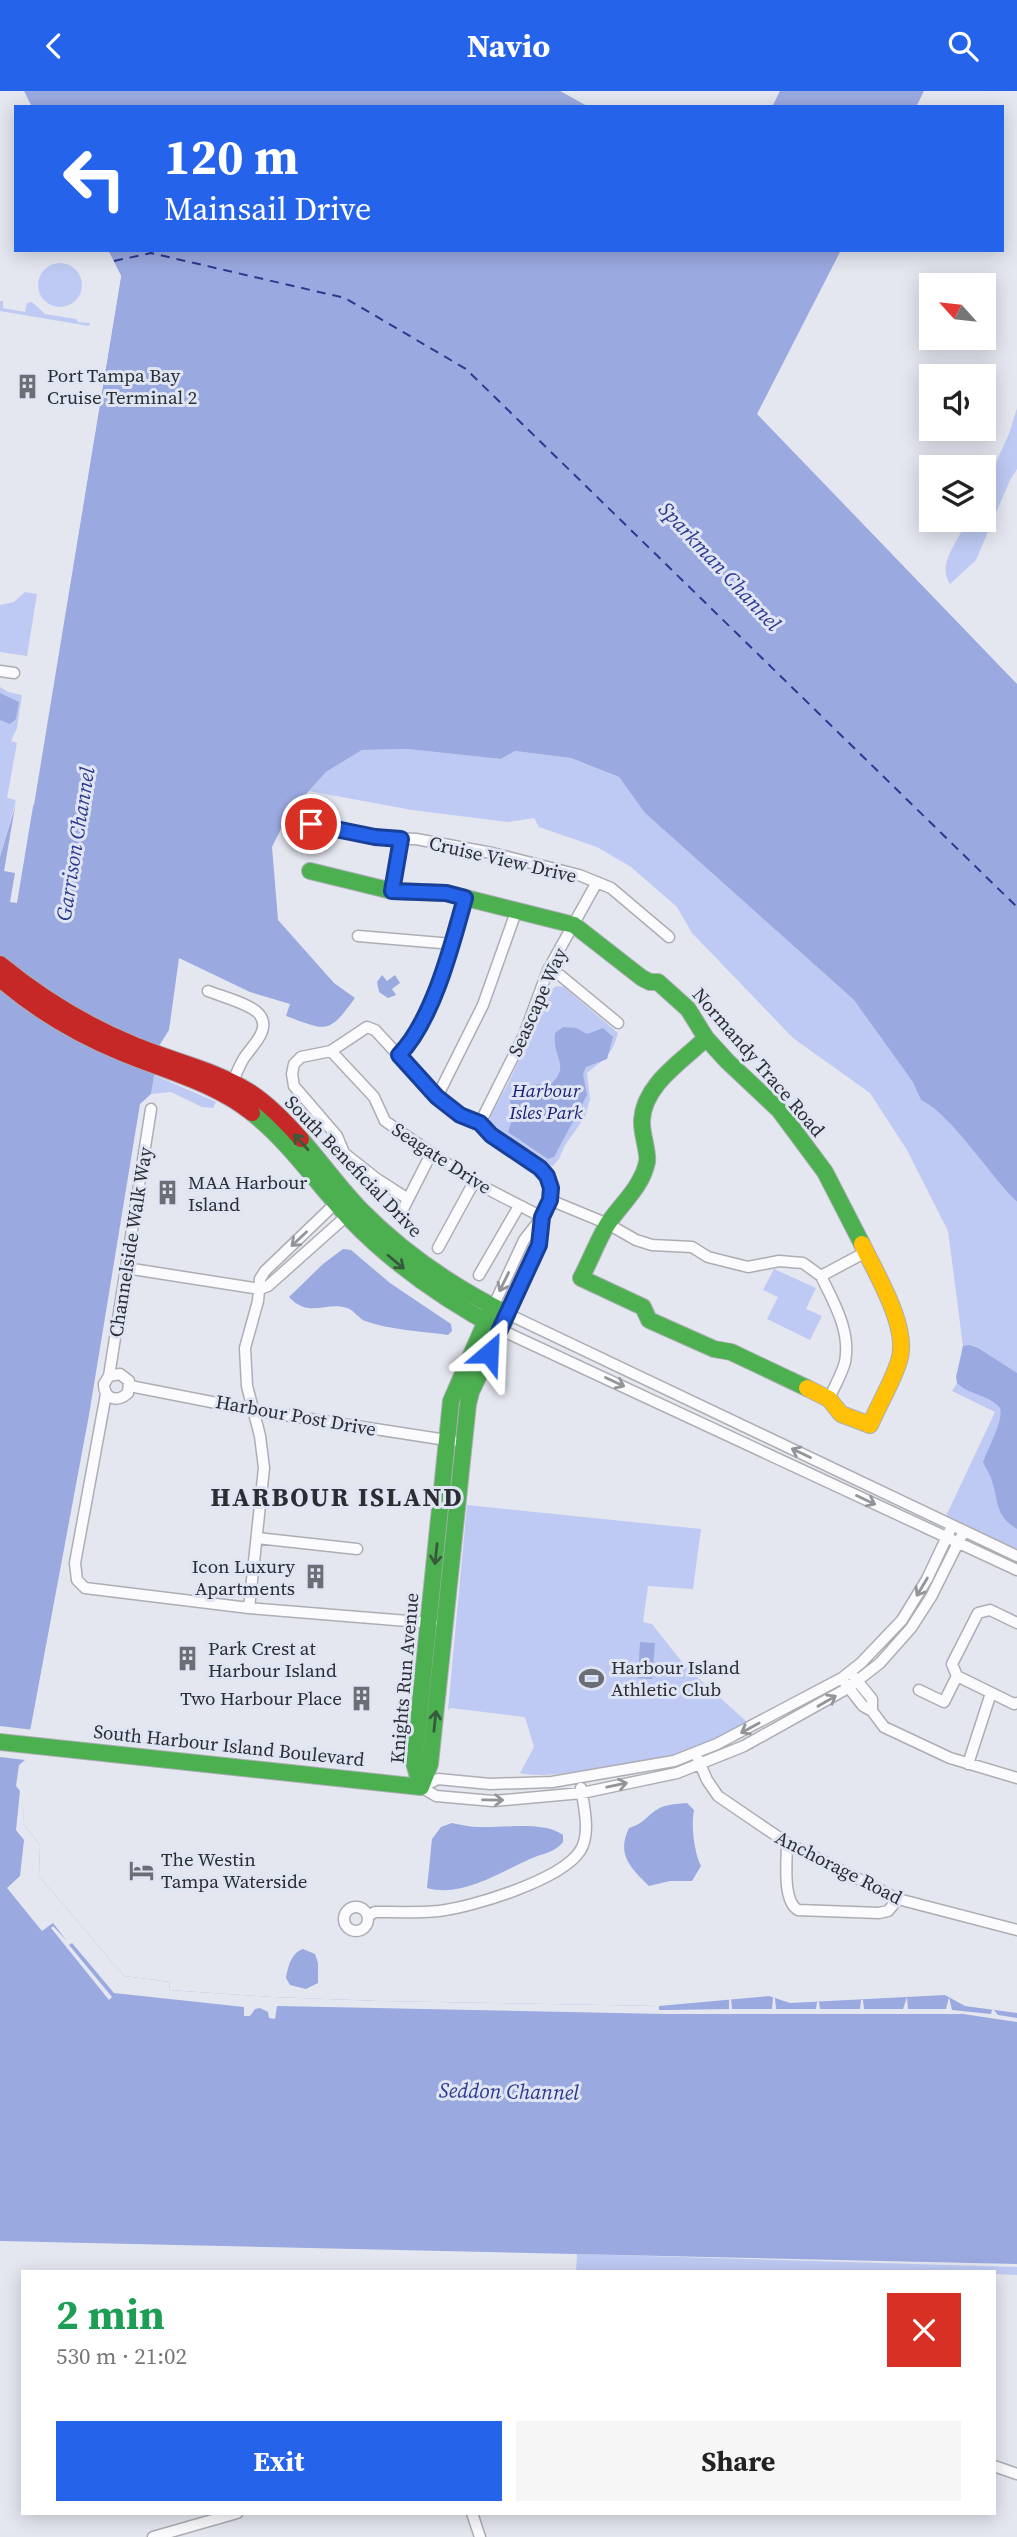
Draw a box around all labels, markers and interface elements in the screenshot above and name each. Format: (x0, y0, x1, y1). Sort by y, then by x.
text: Navio (467, 24, 550, 68)
icon: back (35, 27, 73, 65)
icon: search (944, 27, 982, 65)
text: 120 m (164, 123, 299, 190)
icon: left (49, 133, 140, 224)
text: Mainsail Drive (164, 187, 371, 231)
north arrow (919, 273, 996, 350)
map controls (919, 273, 996, 532)
place label: Port Tampa Bay Cruise Terminal 2 (47, 362, 197, 410)
button: sound (919, 364, 996, 441)
building icon: Port Tampa Bay Cruise Terminal 2 (13, 372, 41, 400)
button: layers (919, 455, 996, 532)
water label: Sparkman Channel (652, 495, 788, 637)
water label: Garrison Channel (49, 765, 101, 923)
pin (281, 794, 341, 854)
icon: arrive (292, 805, 330, 843)
street label: Cruise View Drive (427, 829, 579, 889)
street label: Seascape Way (501, 943, 573, 1061)
street label: Normandy Trace Road (687, 982, 831, 1142)
park label: Harbour Isles Park (508, 1077, 583, 1125)
street label: South Beneficial Drive (279, 1089, 429, 1243)
street label: Seagate Drive (387, 1116, 497, 1200)
one-way arrow (293, 1133, 309, 1151)
street label: Channelside Walk Way (102, 1145, 158, 1339)
place label: MAA Harbour Island (188, 1169, 307, 1217)
building icon: MAA Harbour Island (154, 1179, 182, 1207)
one-way arrow (291, 1230, 308, 1247)
one-way arrow (387, 1254, 405, 1270)
one-way arrow (497, 1272, 510, 1293)
position arrow (452, 1316, 526, 1390)
one-way arrow (604, 1376, 625, 1389)
street label: Harbour Post Drive (214, 1388, 378, 1442)
one-way arrow (791, 1446, 812, 1459)
district label: HARBOUR ISLAND (210, 1479, 464, 1515)
one-way arrow (855, 1493, 876, 1507)
one-way arrow (429, 1542, 442, 1564)
place label: Icon Luxury Apartments (192, 1553, 295, 1601)
building icon: Icon Luxury Apartments (301, 1563, 329, 1591)
one-way arrow (915, 1576, 929, 1596)
street label: Knights Run Avenue (384, 1592, 424, 1764)
place label: Park Crest at Harbour Island (208, 1635, 337, 1683)
building icon: Park Crest at Harbour Island (174, 1645, 202, 1673)
place label: Harbour Island Athletic Club (611, 1654, 740, 1702)
sports icon: Harbour Island Athletic Club (577, 1664, 605, 1692)
building icon: Two Harbour Place (348, 1684, 376, 1712)
place label: Two Harbour Place (180, 1685, 342, 1711)
one-way arrow (816, 1693, 836, 1707)
one-way arrow (428, 1710, 441, 1732)
street label: South Harbour Island Boulevard (92, 1718, 366, 1772)
one-way arrow (740, 1721, 760, 1735)
one-way arrow (605, 1778, 628, 1792)
one-way arrow (481, 1793, 504, 1807)
street label: Anchorage Road (771, 1824, 907, 1910)
place label: The Westin Tampa Waterside (161, 1846, 307, 1894)
hotel icon: The Westin Tampa Waterside (127, 1856, 155, 1884)
water label: Seddon Channel (439, 2075, 579, 2107)
text: 2 min (56, 2285, 165, 2343)
button: close (887, 2293, 961, 2367)
text: 530 m · 21:02 (56, 2340, 187, 2372)
button: Exit (56, 2421, 502, 2501)
button: Share (516, 2421, 961, 2501)

